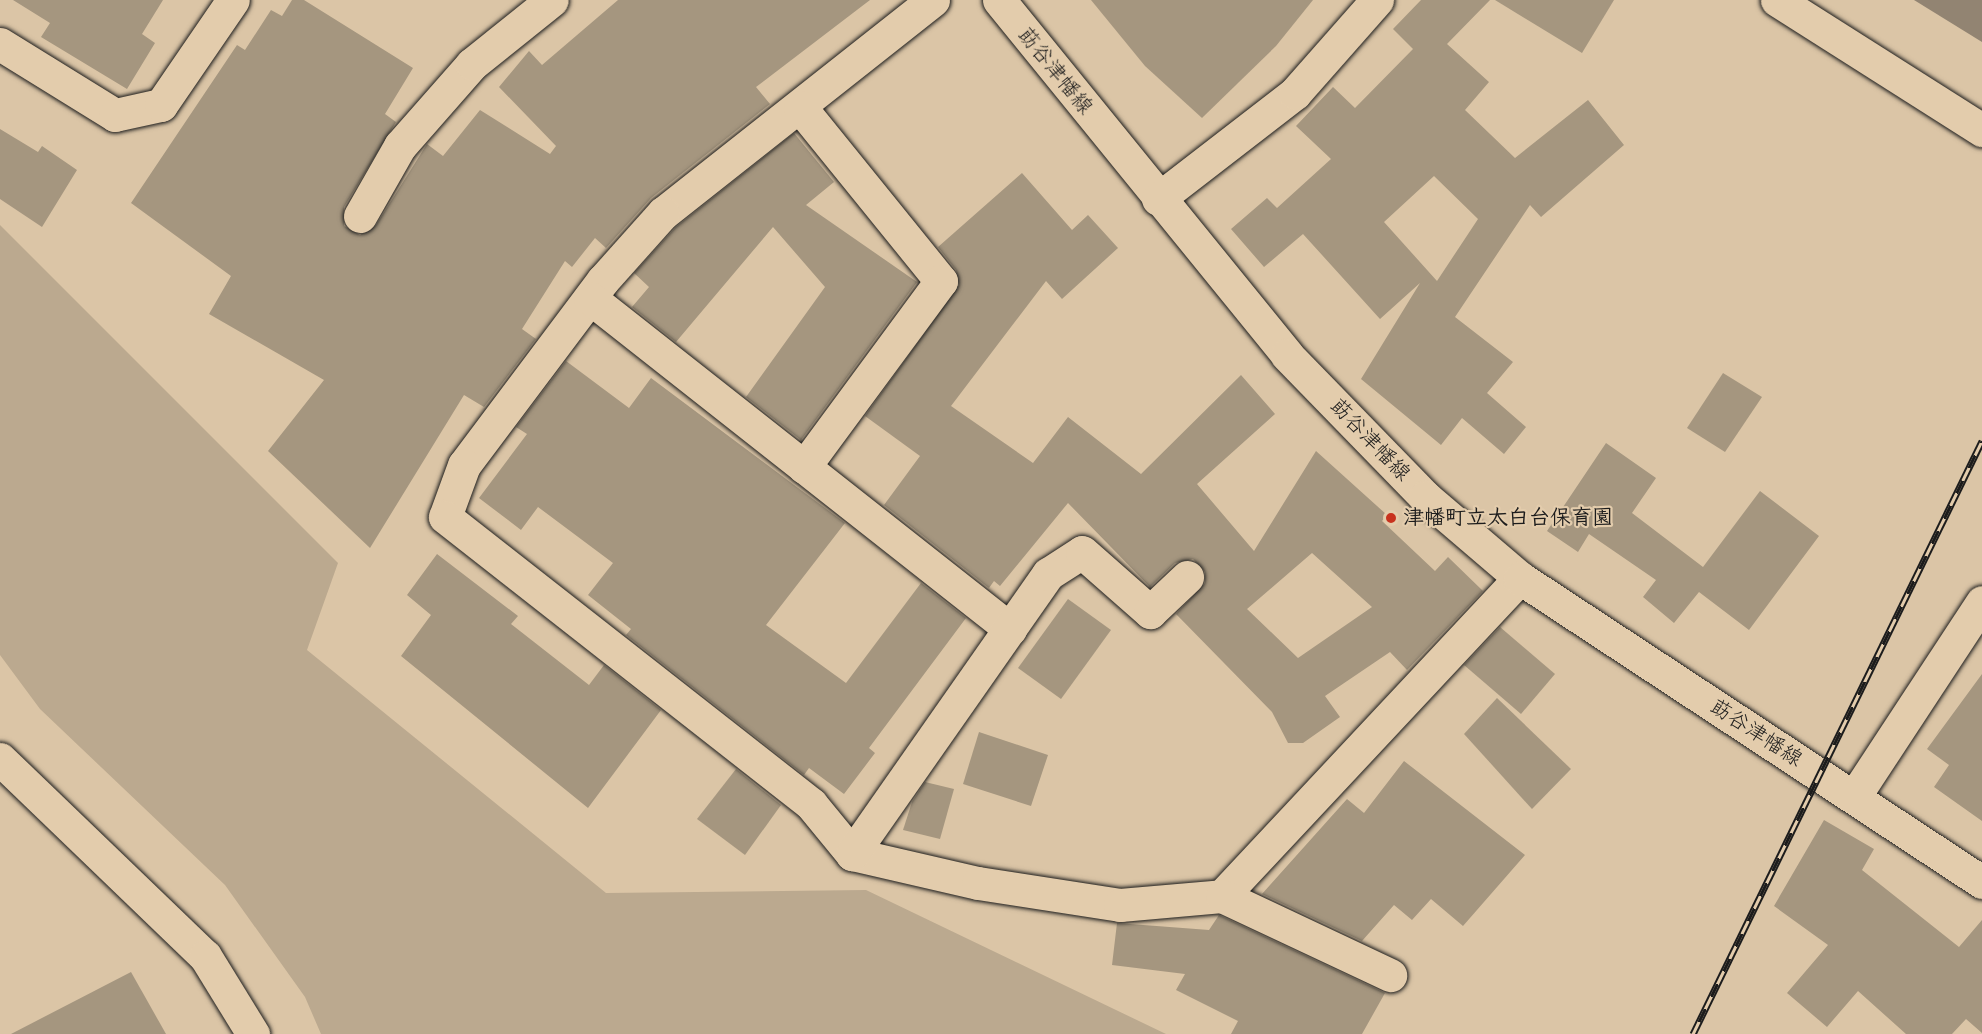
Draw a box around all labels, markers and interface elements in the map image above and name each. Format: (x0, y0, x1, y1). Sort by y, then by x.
street label: 莇谷津幡線 (1012, 22, 1098, 120)
street label: 莇谷津幡線 (1324, 393, 1416, 487)
place label: 津幡町立太白台保育園 (1403, 505, 1613, 531)
marker: 津幡町立太白台保育園 (1384, 511, 1398, 525)
street label: 莇谷津幡線 (1705, 694, 1807, 772)

